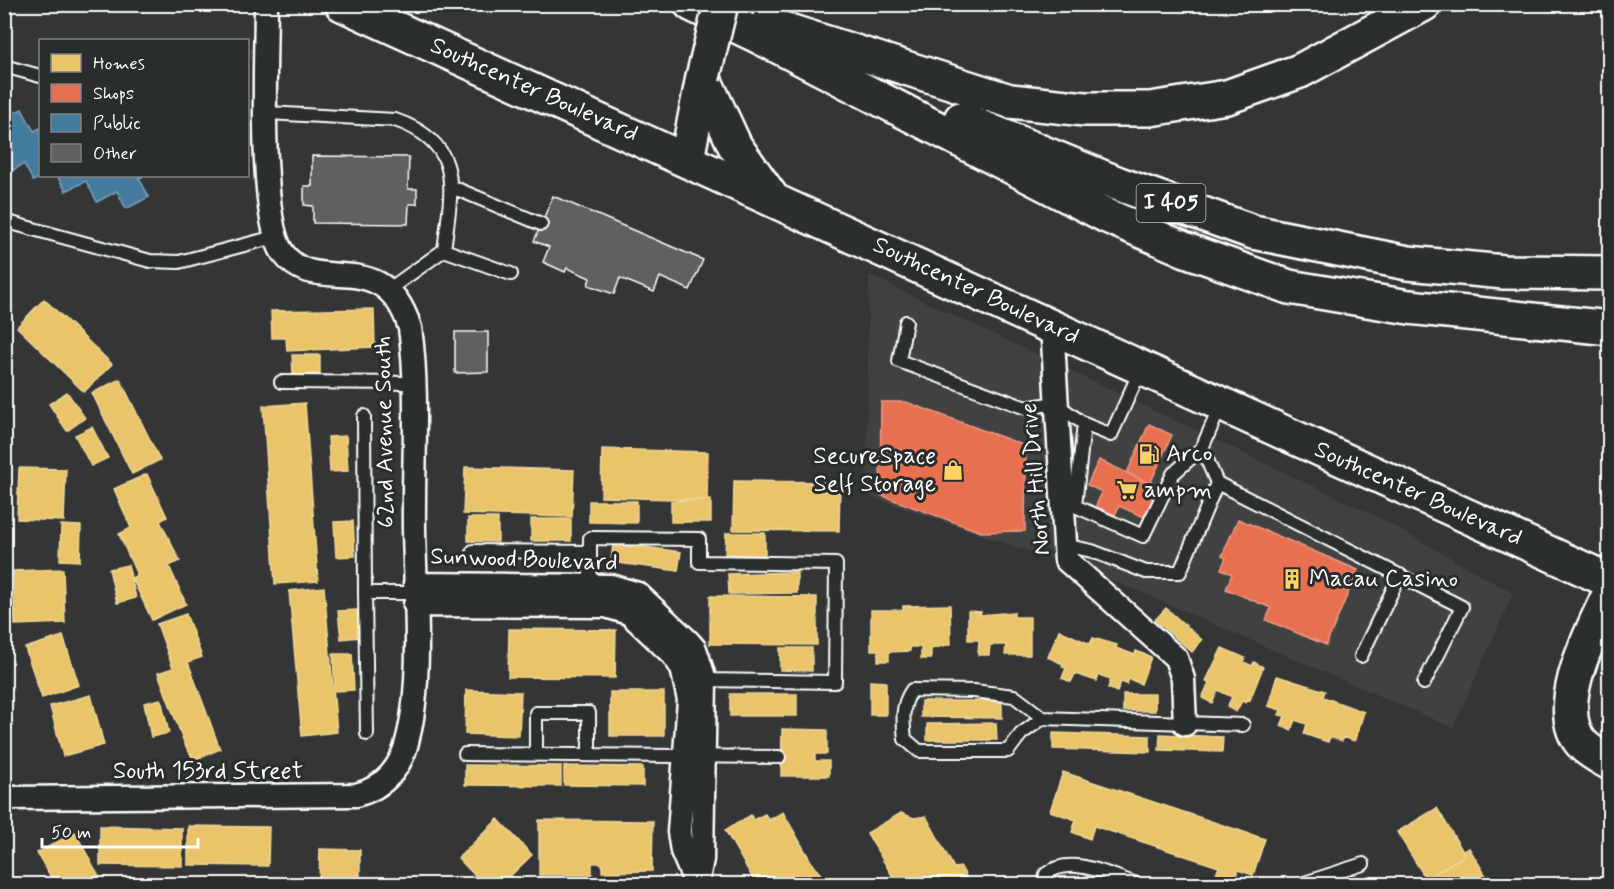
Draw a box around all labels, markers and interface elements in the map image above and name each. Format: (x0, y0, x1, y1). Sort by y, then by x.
street label: Southcenter Boulevard (425, 30, 643, 150)
legend (39, 39, 249, 177)
text: Homes (93, 52, 145, 76)
text: Shops (93, 82, 134, 106)
text: Public (93, 112, 141, 136)
text: Other (93, 142, 137, 166)
road number: I 405 (1136, 184, 1206, 222)
street label: Southcenter Boulevard (868, 230, 1084, 352)
street label: 62nd Avenue South (368, 336, 402, 528)
street label: North Hill Drive (1014, 401, 1058, 557)
street label: Southcenter Boulevard (1309, 434, 1527, 554)
place label: Arco (1166, 439, 1213, 470)
place label: SecureSpace Self Storage (813, 441, 936, 500)
fuel station icon: Arco (1137, 442, 1161, 466)
shop icon: SecureSpace Self Storage (941, 458, 965, 482)
place label: ampm (1144, 475, 1212, 506)
supermarket icon: ampm (1115, 478, 1139, 502)
street label: Sunwood Boulevard (430, 541, 618, 579)
place label: Macau Casino (1309, 564, 1458, 595)
building icon: Macau Casino (1280, 567, 1304, 591)
street label: South 153rd Street (113, 756, 303, 787)
scale bar (42, 811, 198, 849)
text: 50 m (51, 821, 91, 845)

